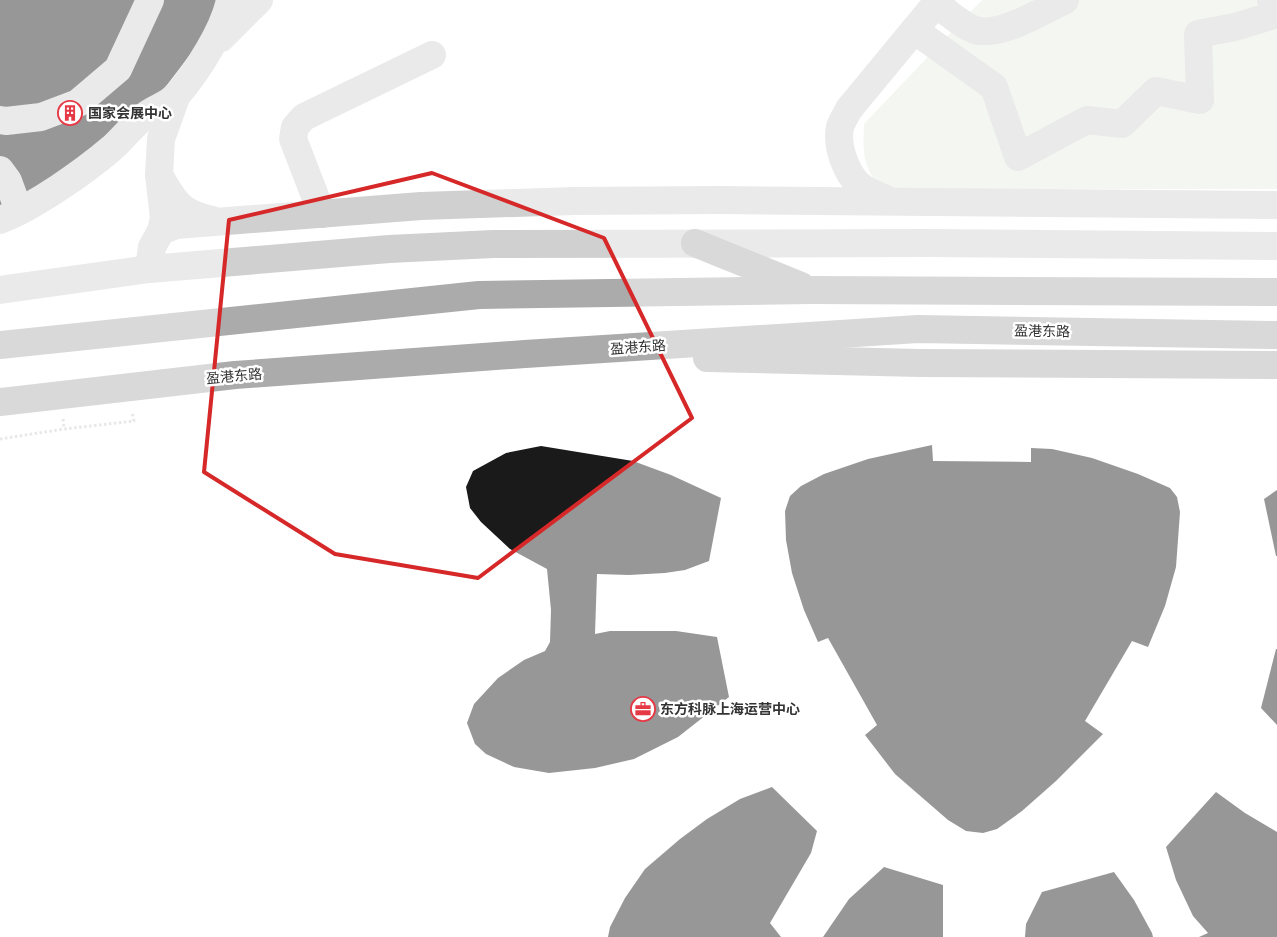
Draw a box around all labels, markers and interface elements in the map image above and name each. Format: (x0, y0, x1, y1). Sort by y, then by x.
building icon: 国家会展中心 (57, 100, 83, 126)
place label: 国家会展中心 (88, 105, 172, 121)
street label: 盈港东路 (1014, 323, 1070, 339)
street label: 盈港东路 (610, 337, 666, 357)
street label: 盈港东路 (205, 366, 263, 386)
office icon: 东方科脉上海运营中心 (630, 696, 656, 722)
place label: 东方科脉上海运营中心 (660, 701, 800, 717)

